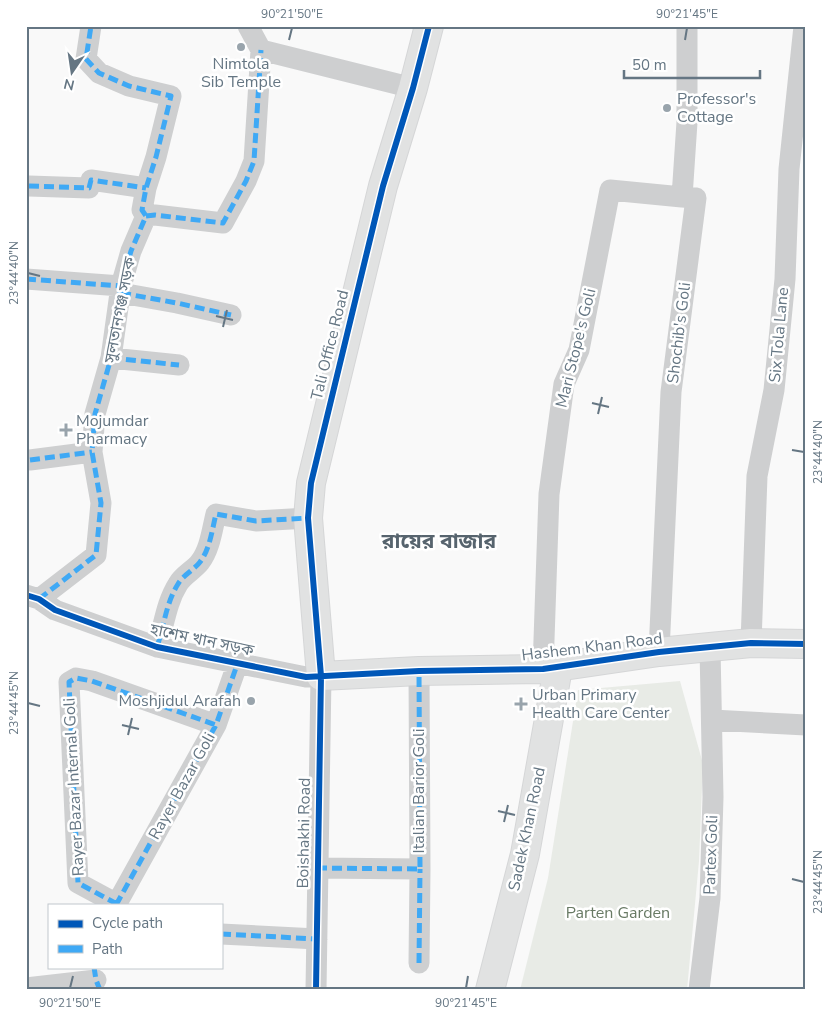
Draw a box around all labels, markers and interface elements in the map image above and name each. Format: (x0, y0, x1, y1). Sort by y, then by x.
text: 90°21'50"E (261, 6, 323, 22)
text: 90°21'45"E (656, 6, 718, 22)
marker: Nimtola Sib Temple (235, 41, 247, 53)
north arrow (48, 48, 98, 98)
scale bar (624, 48, 761, 80)
place label: Nimtola Sib Temple (201, 53, 281, 93)
text: 50 m (632, 55, 667, 75)
text: N (62, 74, 76, 95)
place label: Professor's Cottage (677, 88, 756, 128)
marker: Professor's Cottage (661, 102, 673, 114)
text: 23°44'40"N (6, 241, 22, 305)
street label: সুলতানগঞ্জ সড়ক (99, 254, 141, 366)
street label: Shochib's Goli (662, 281, 696, 385)
street label: Mari Stope's Goli (551, 286, 601, 410)
street label: Six Tola Lane (764, 286, 794, 384)
street label: Tali Office Road (306, 288, 354, 402)
place label: Mojumdar Pharmacy (76, 410, 149, 450)
text: 23°44'40"N (810, 420, 826, 484)
marker: Mojumdar Pharmacy (60, 424, 72, 436)
district label: রায়ের বাজার (381, 527, 497, 555)
street label: হাশেম খান সড়ক (147, 618, 257, 662)
street label: Hashem Khan Road (520, 627, 664, 667)
text: 23°44'45"N (6, 671, 22, 735)
place label: Urban Primary Health Care Center (532, 684, 670, 724)
place label: Moshjidul Arafah (118, 690, 241, 712)
marker: Moshjidul Arafah (245, 695, 257, 707)
street label: Rayer Bazar Internal Goli (58, 697, 90, 877)
marker: Urban Primary Health Care Center (514, 697, 528, 711)
street label: Rayer Bazar Goli (143, 728, 221, 844)
street label: Italian Barior Goli (408, 729, 430, 853)
street label: Sadek Khan Road (503, 765, 551, 893)
street label: Boishakhi Road (292, 777, 316, 889)
street label: Partex Goli (699, 815, 723, 895)
text: 23°44'45"N (810, 850, 826, 914)
park label: Parten Garden (566, 902, 670, 924)
legend (48, 904, 222, 968)
text: Cycle path (92, 913, 163, 933)
text: Path (92, 939, 123, 959)
text: 90°21'50"E (39, 995, 101, 1011)
text: 90°21'45"E (435, 995, 497, 1011)

